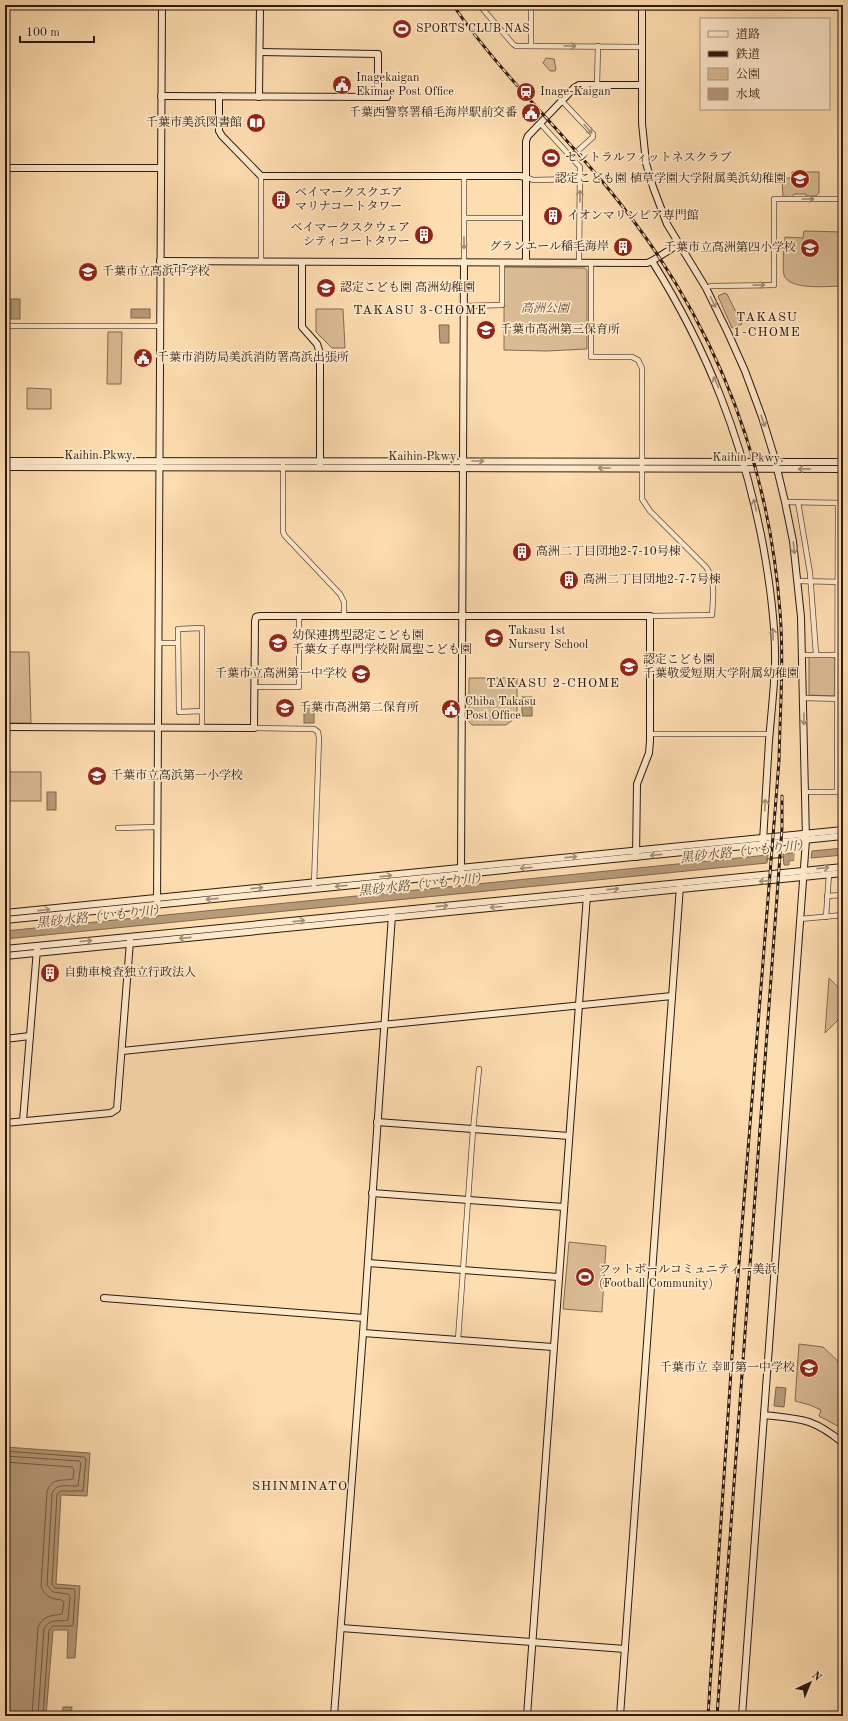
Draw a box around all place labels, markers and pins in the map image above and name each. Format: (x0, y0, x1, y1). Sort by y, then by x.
sports icon: SPORTS CLUB NAS (391, 18, 413, 40)
place label: SPORTS CLUB NAS (416, 23, 530, 35)
place label: Inagekaigan Ekimae Post Office (356, 72, 454, 98)
public building icon: Inagekaigan Ekimae Post Office (331, 74, 353, 96)
station icon: Inage-Kaigan (515, 81, 537, 103)
place label: Inage-Kaigan (540, 86, 611, 98)
public building icon: 千葉西警察署稲毛海岸駅前交番 (520, 102, 542, 124)
place label: 千葉西警察署稲毛海岸駅前交番 (349, 105, 517, 119)
library icon: 千葉市美浜図書館 (245, 112, 267, 134)
place label: 千葉市美浜図書館 (146, 115, 242, 129)
sports icon: セントラルフィットネスクラブ (540, 147, 562, 169)
place label: セントラルフィットネスクラブ (565, 151, 732, 164)
school or university icon: 認定こども園 植草学園大学附属美浜幼稚園 (789, 168, 811, 190)
place label: 認定こども園 植草学園大学附属美浜幼稚園 (555, 171, 786, 185)
place label: ベイマークスクエア マリナコートタワー (295, 186, 403, 213)
building icon: ベイマークスクエア マリナコートタワー (270, 189, 292, 211)
building icon: イオンマリンピア専門館 (542, 205, 564, 227)
place label: イオンマリンピア専門館 (567, 208, 699, 222)
place label: ベイマークスクウェア シティコートタワー (291, 221, 410, 248)
building icon: ベイマークスクウェア シティコートタワー (413, 224, 435, 246)
building icon: グランエール稲毛海岸 (612, 236, 634, 258)
school or university icon: 千葉市立高洲第四小学校 (799, 237, 821, 259)
place label: グランエール稲毛海岸 (489, 239, 609, 253)
place label: 千葉市立高洲第四小学校 (664, 240, 796, 254)
school or university icon: 千葉市立高浜中学校 (77, 261, 99, 283)
place label: 千葉市立高浜中学校 (102, 264, 210, 278)
school or university icon: 認定こども園 高洲幼稚園 (315, 277, 337, 299)
place label: 認定こども園 高洲幼稚園 (340, 280, 475, 294)
school or university icon: 千葉市高洲第三保育所 (475, 319, 497, 341)
place label: 千葉市高洲第三保育所 (500, 322, 620, 336)
public building icon: 千葉市消防局美浜消防署高浜出張所 (132, 347, 154, 369)
place label: 千葉市消防局美浜消防署高浜出張所 (157, 350, 349, 364)
building icon: 高洲二丁目団地2-7-10号棟 (511, 541, 533, 563)
place label: 高洲二丁目団地2-7-10号棟 (536, 544, 681, 558)
building icon: 高洲二丁目団地2-7-7号棟 (558, 569, 580, 591)
place label: 高洲二丁目団地2-7-7号棟 (583, 572, 721, 586)
place label: Takasu 1st Nursery School (508, 625, 588, 651)
school or university icon: Takasu 1st Nursery School (483, 627, 505, 649)
place label: 幼保連携型認定こども園 千葉女子専門学校附属聖こども園 (292, 628, 472, 656)
school or university icon: 幼保連携型認定こども園 千葉女子専門学校附属聖こども園 (267, 632, 289, 654)
place label: 認定こども園 千葉敬愛短期大学附属幼稚園 (643, 652, 799, 680)
school or university icon: 認定こども園 千葉敬愛短期大学附属幼稚園 (618, 656, 640, 678)
school or university icon: 千葉市立高洲第一中学校 (350, 663, 372, 685)
place label: 千葉市立高洲第一中学校 (215, 666, 347, 680)
place label: Chiba Takasu Post Office (465, 696, 536, 722)
school or university icon: 千葉市高洲第二保育所 (274, 697, 296, 719)
public building icon: Chiba Takasu Post Office (440, 698, 462, 720)
place label: 千葉市高洲第二保育所 (299, 700, 419, 714)
school or university icon: 千葉市立高浜第一小学校 (86, 765, 108, 787)
place label: 千葉市立高浜第一小学校 (111, 768, 243, 782)
building icon: 自動車検査独立行政法人 (39, 962, 61, 984)
place label: 自動車検査独立行政法人 (64, 965, 196, 979)
place label: フットボールコミュニティー美浜 (Football Community) (599, 1262, 777, 1290)
sports icon: フットボールコミュニティー美浜 (Football Community) (574, 1266, 596, 1288)
school or university icon: 千葉市立 幸町第一中学校 (798, 1357, 820, 1379)
place label: 千葉市立 幸町第一中学校 (660, 1360, 795, 1374)

